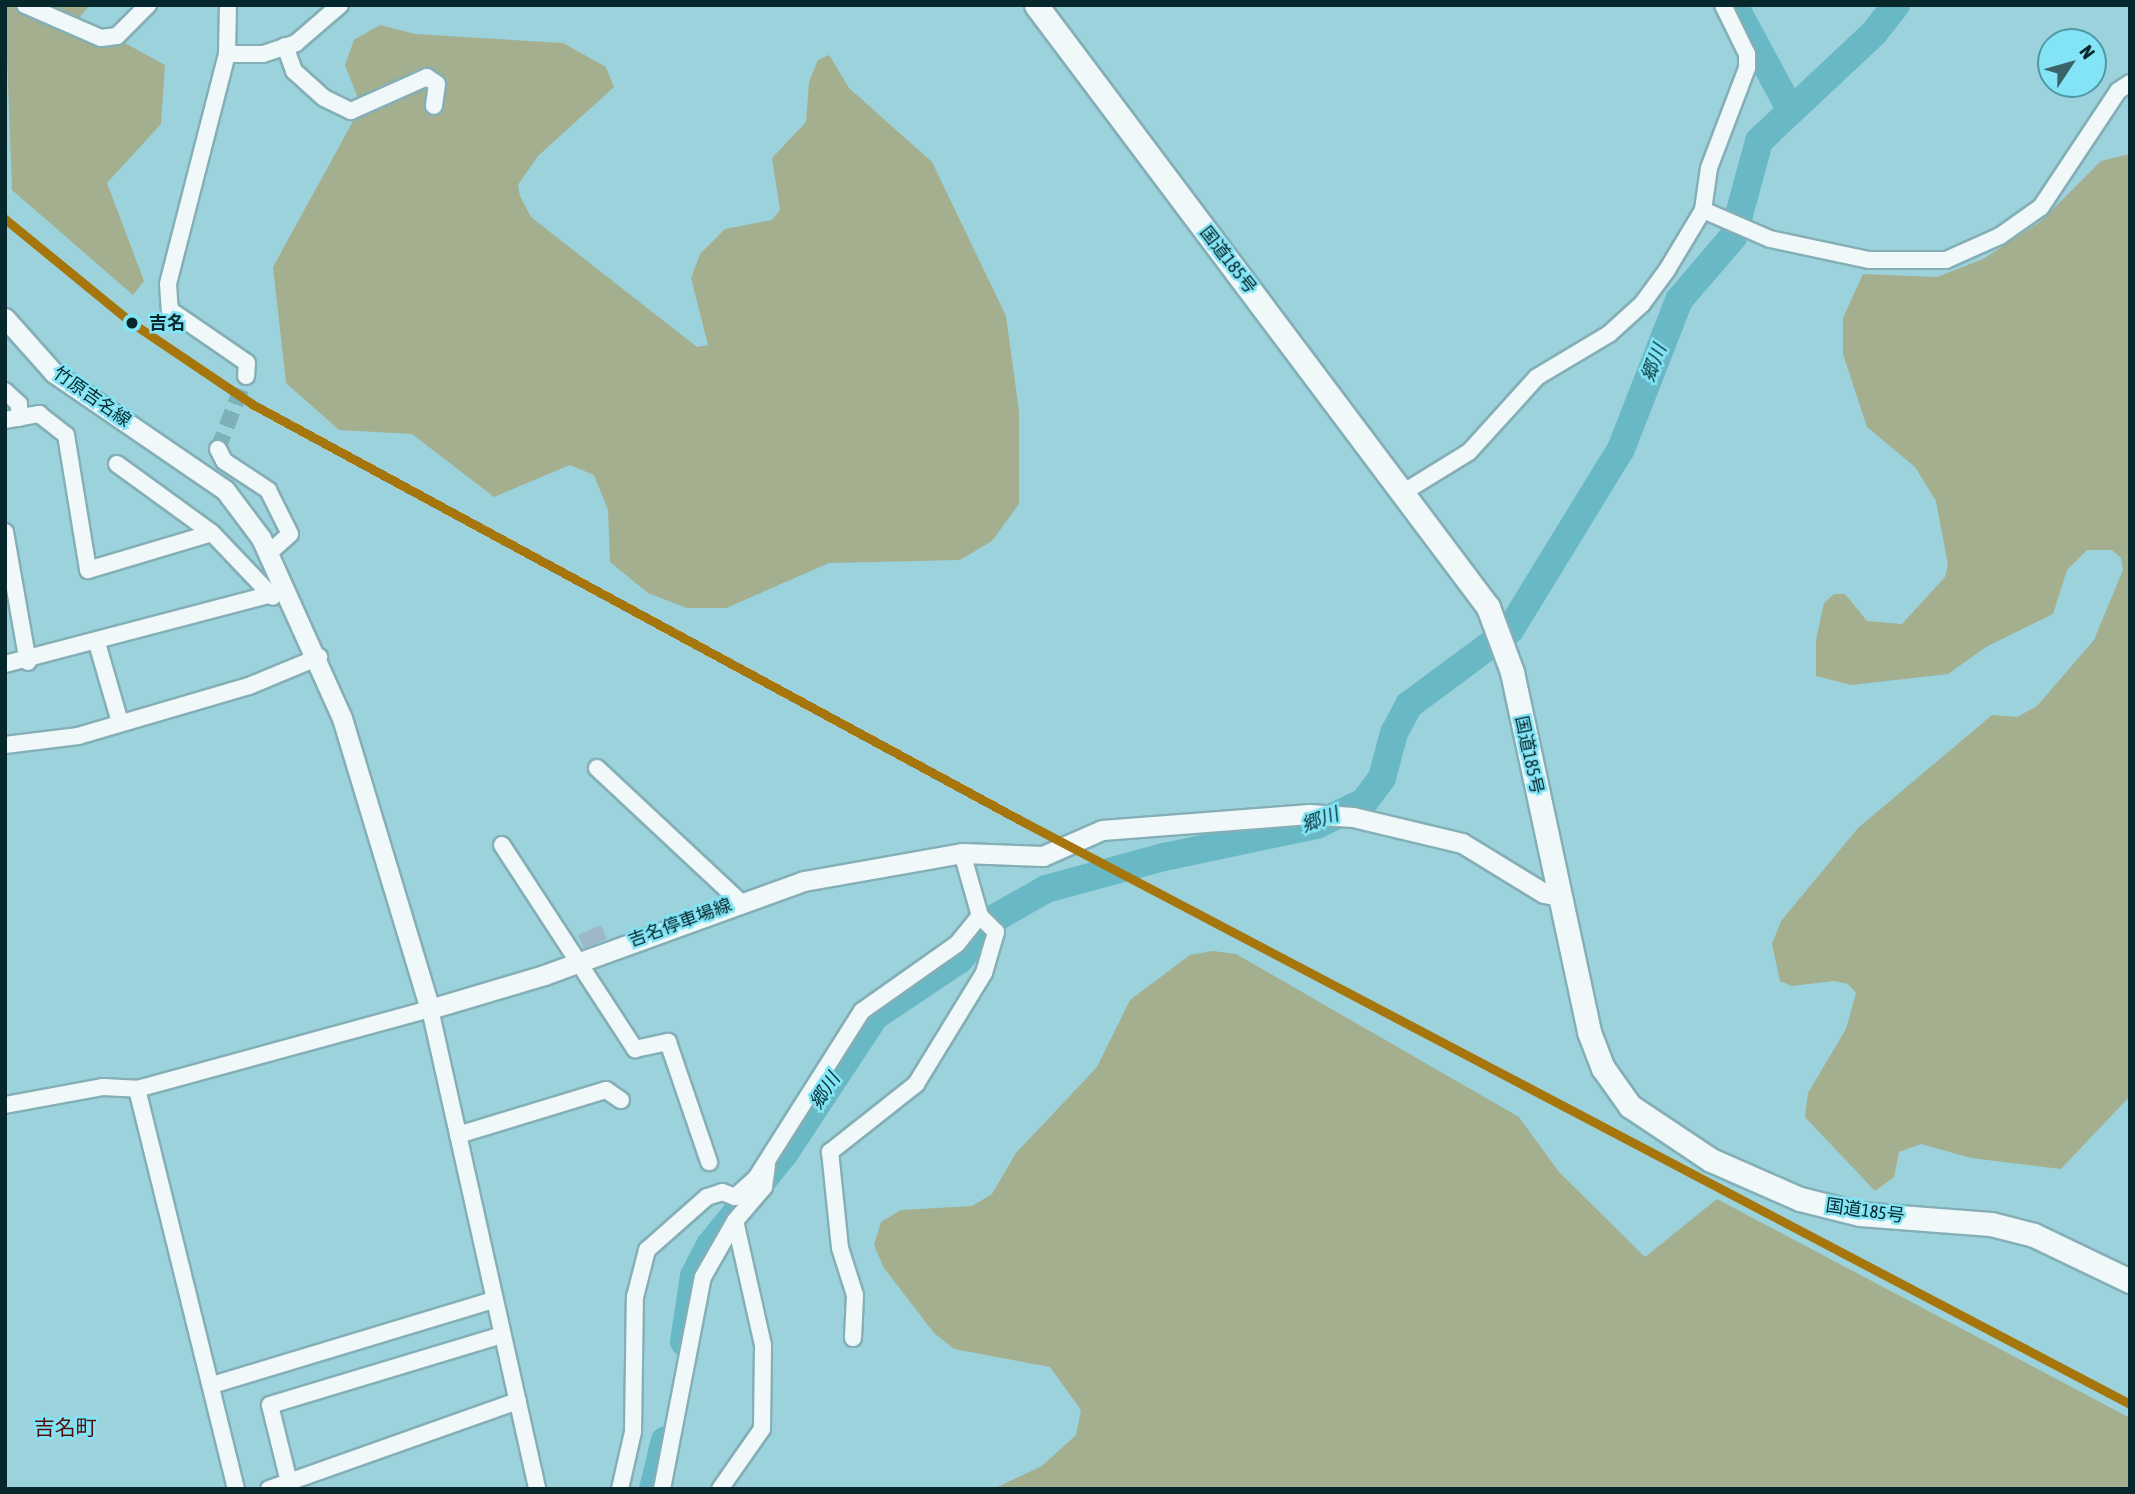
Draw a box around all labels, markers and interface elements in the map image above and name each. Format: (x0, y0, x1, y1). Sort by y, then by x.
north arrow (2037, 28, 2107, 98)
text: N (2075, 41, 2100, 63)
street label: 国道185号 (1195, 222, 1261, 298)
marker: 吉名 (121, 312, 143, 334)
place label: 吉名 (149, 312, 185, 334)
water label: 郷川 (1637, 341, 1671, 385)
street label: 竹原吉名線 (49, 362, 135, 432)
street label: 国道185号 (1510, 714, 1548, 796)
water label: 郷川 (1298, 803, 1342, 837)
street label: 吉名停車場線 (626, 894, 734, 952)
water label: 郷川 (805, 1069, 845, 1113)
street label: 国道185号 (1824, 1195, 1906, 1227)
district label: 吉名町 (34, 1414, 96, 1440)

